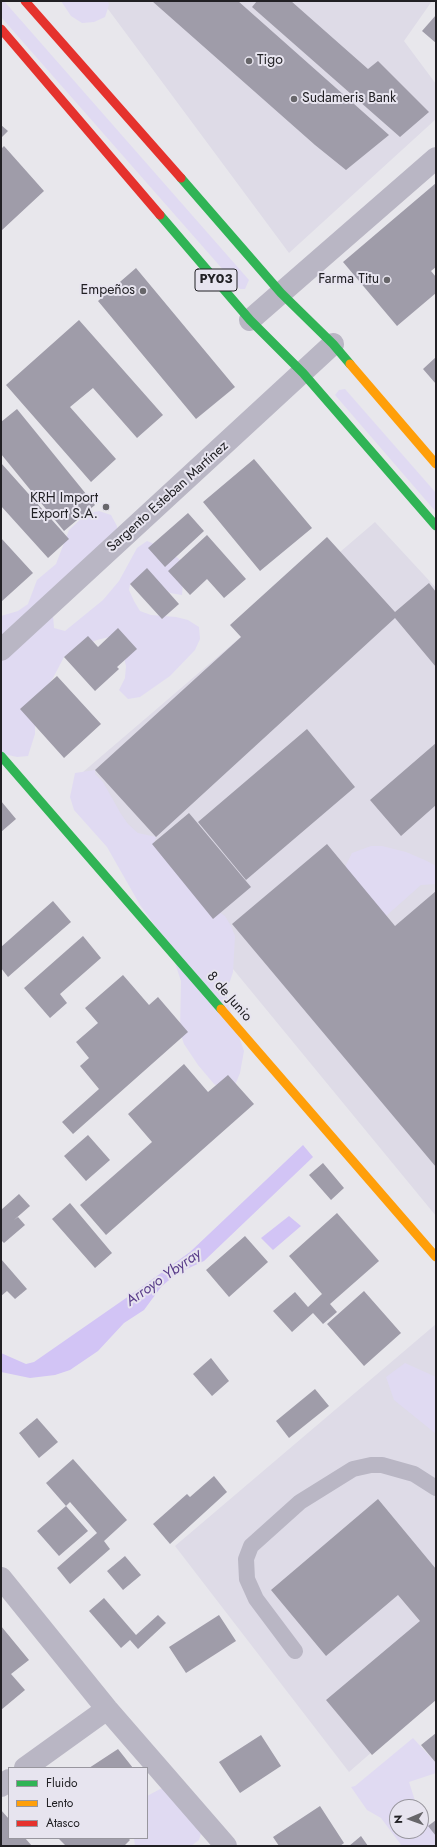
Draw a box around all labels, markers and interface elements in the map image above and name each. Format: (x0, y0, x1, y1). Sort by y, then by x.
place label: Tigo (257, 53, 283, 69)
marker: Tigo (244, 56, 254, 66)
place label: Sudameris Bank (302, 91, 396, 107)
marker: Sudameris Bank (289, 94, 299, 104)
road number: PY03 (195, 269, 237, 291)
place label: Farma Titu (318, 272, 379, 288)
marker: Farma Titu (382, 275, 392, 285)
place label: Empeños (81, 283, 135, 299)
marker: Empeños (138, 286, 148, 296)
street label: Sargento Esteban Martínez (104, 438, 232, 556)
place label: KRH Import Export S.A. (30, 491, 98, 524)
marker: KRH Import Export S.A. (101, 502, 111, 512)
street label: 8 de Junio (203, 969, 255, 1025)
water label: Arroyo Ybyray (123, 1245, 205, 1311)
legend (8, 1767, 148, 1839)
text: Fluido (46, 1774, 78, 1792)
text: Lento (46, 1794, 73, 1812)
north arrow (389, 1799, 429, 1839)
text: Atasco (46, 1814, 80, 1832)
text: N (390, 1815, 406, 1824)

